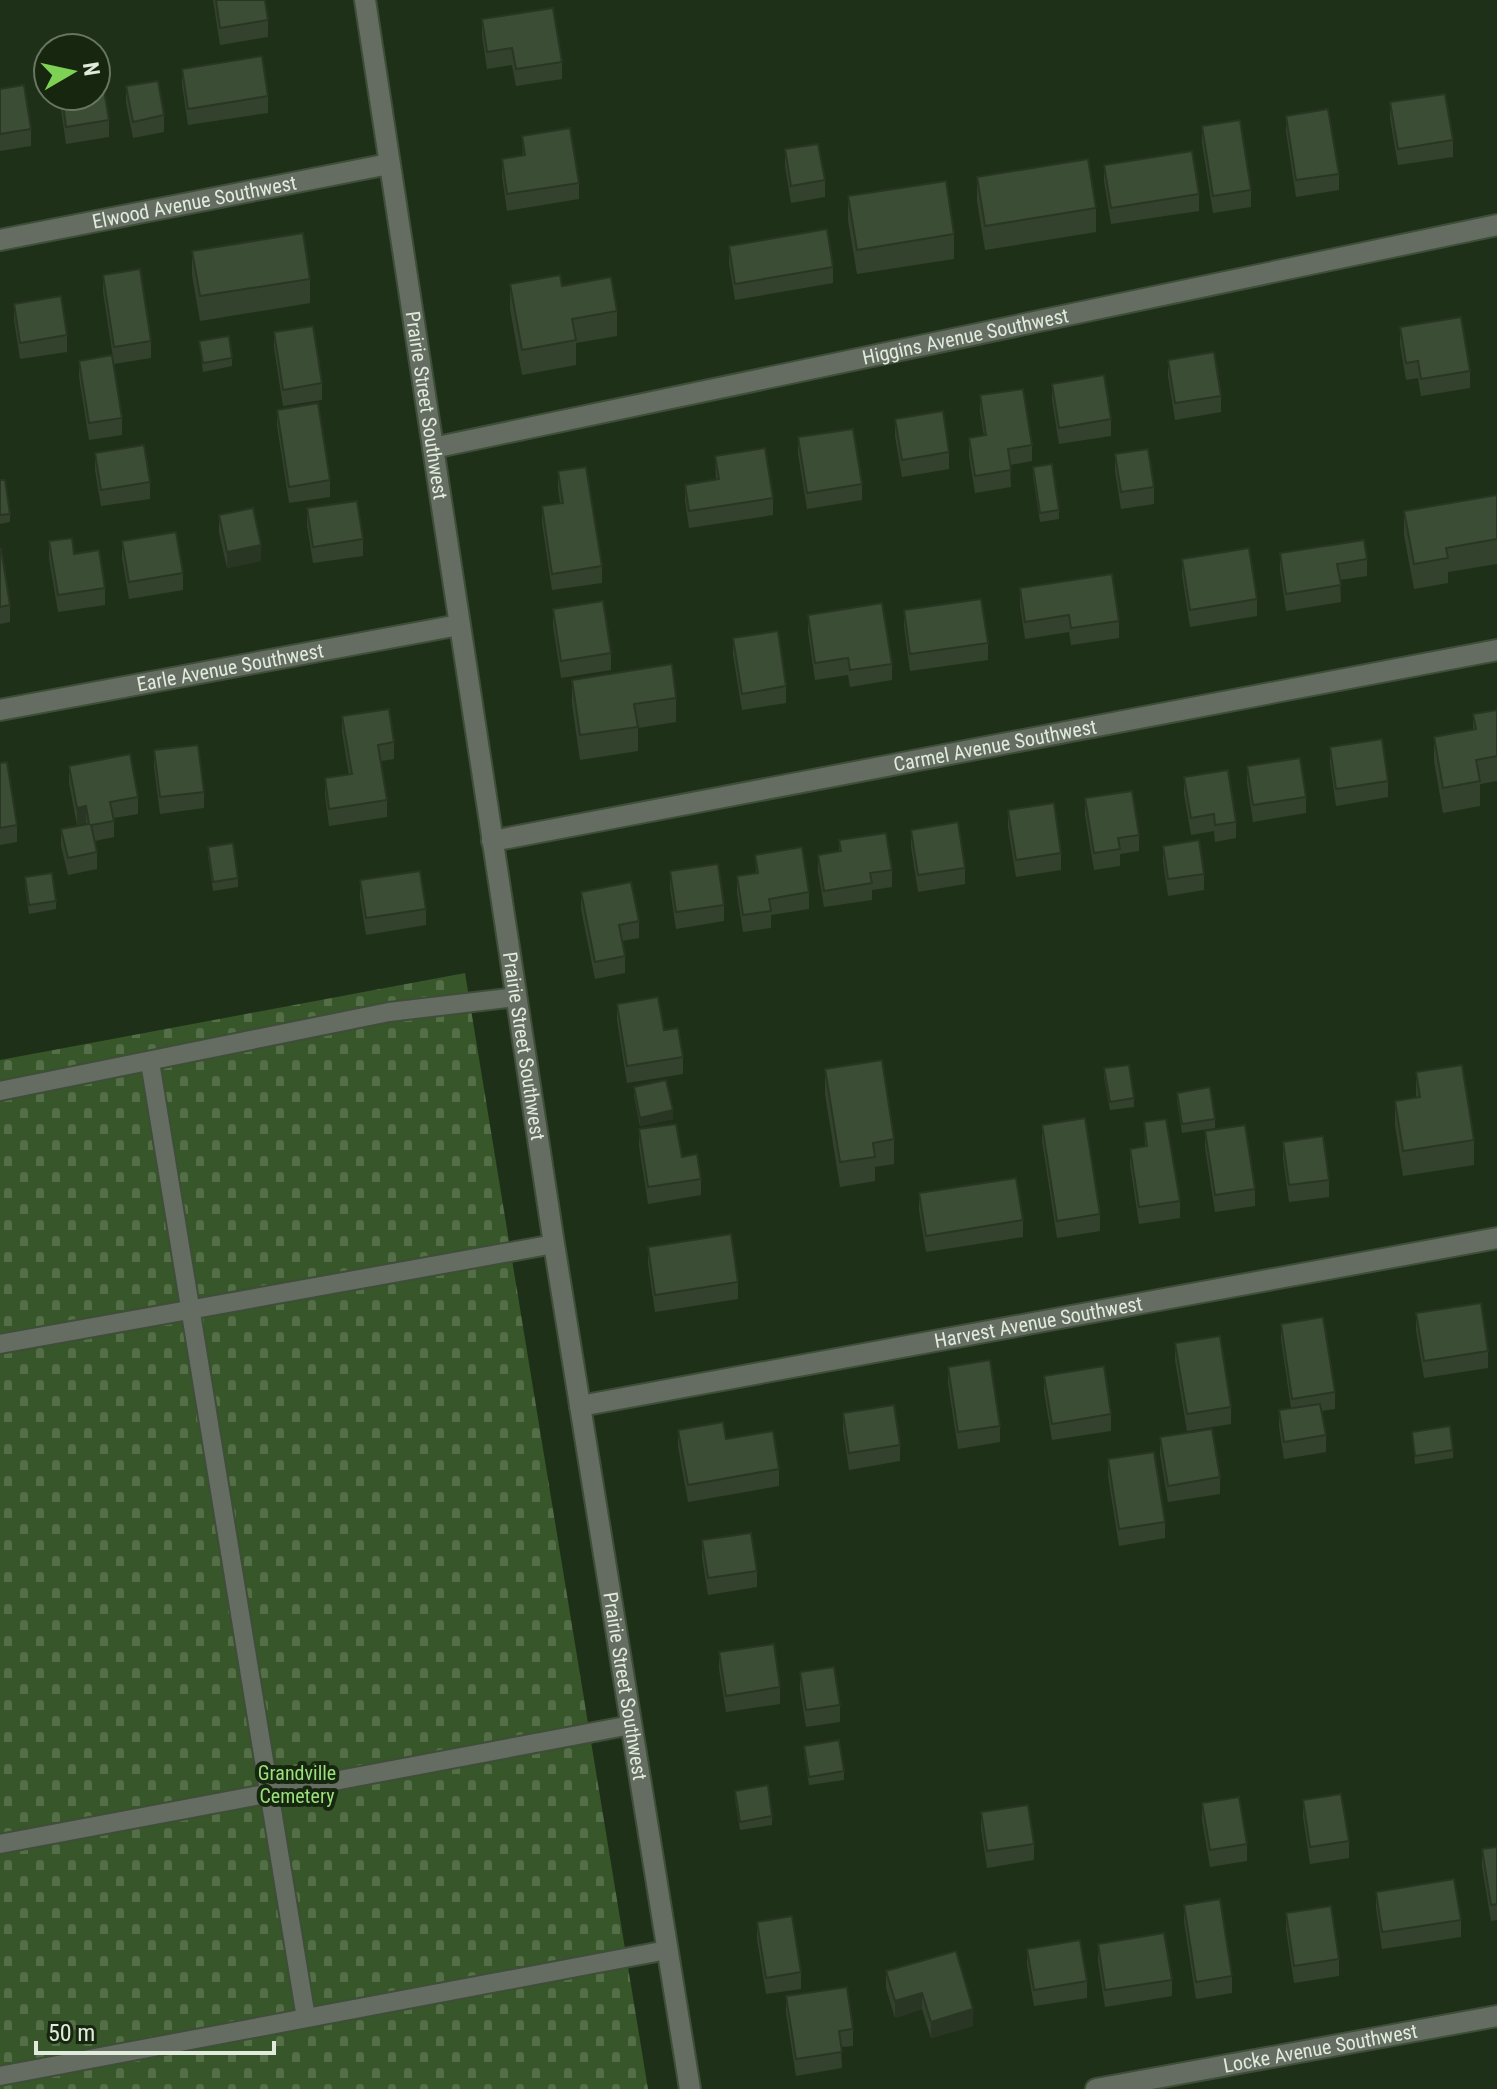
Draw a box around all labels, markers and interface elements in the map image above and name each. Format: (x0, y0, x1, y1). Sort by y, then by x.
north arrow (32, 32, 112, 112)
text: N (78, 60, 105, 78)
street label: Elwood Avenue Southwest (90, 170, 299, 234)
street label: Higgins Avenue Southwest (860, 303, 1071, 370)
street label: Prairie Street Southwest (400, 310, 453, 501)
street label: Earle Avenue Southwest (135, 638, 326, 696)
street label: Carmel Avenue Southwest (892, 714, 1098, 776)
street label: Prairie Street Southwest (498, 950, 550, 1142)
street label: Harvest Avenue Southwest (932, 1291, 1144, 1353)
street label: Prairie Street Southwest (598, 1590, 652, 1782)
park label: Grandville Cemetery (258, 1761, 336, 1808)
scale bar (36, 2005, 274, 2055)
text: 50 m (48, 2019, 95, 2047)
street label: Locke Avenue Southwest (1221, 2019, 1419, 2078)

